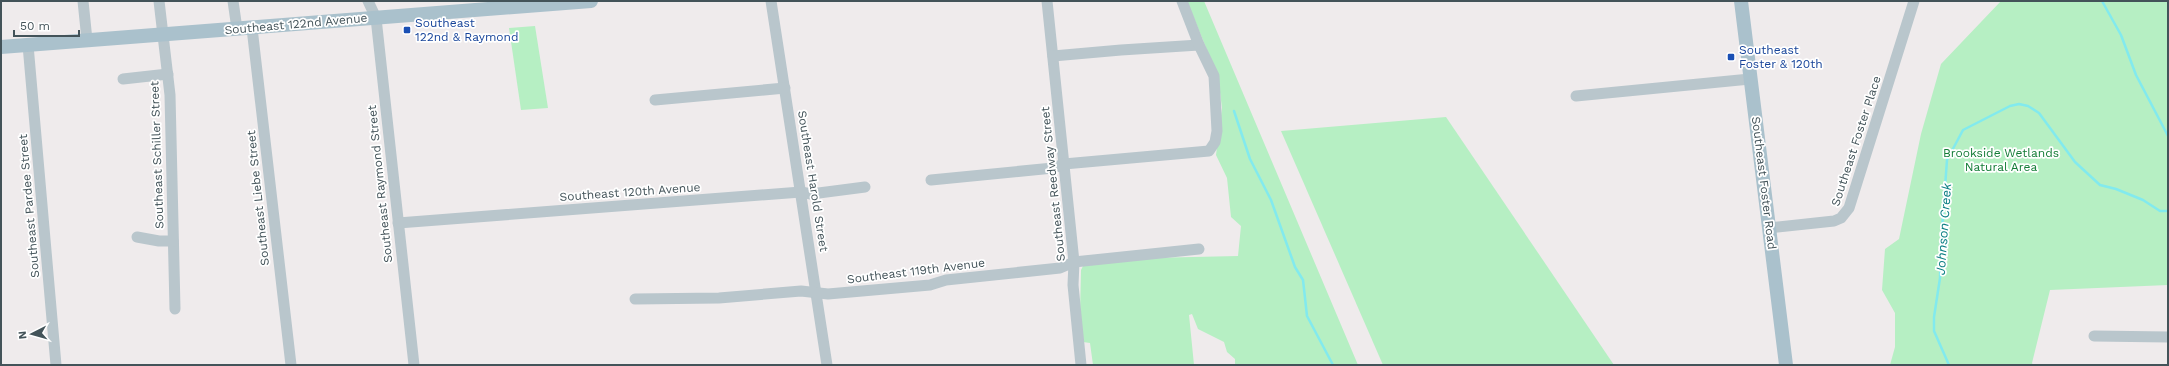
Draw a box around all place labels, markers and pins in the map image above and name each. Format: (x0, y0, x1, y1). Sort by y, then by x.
place label: Southeast 122nd & Raymond (415, 16, 519, 44)
marker: Southeast 122nd & Raymond (402, 25, 412, 35)
place label: Southeast Foster & 120th (1739, 43, 1823, 71)
marker: Southeast Foster & 120th (1726, 52, 1736, 62)

